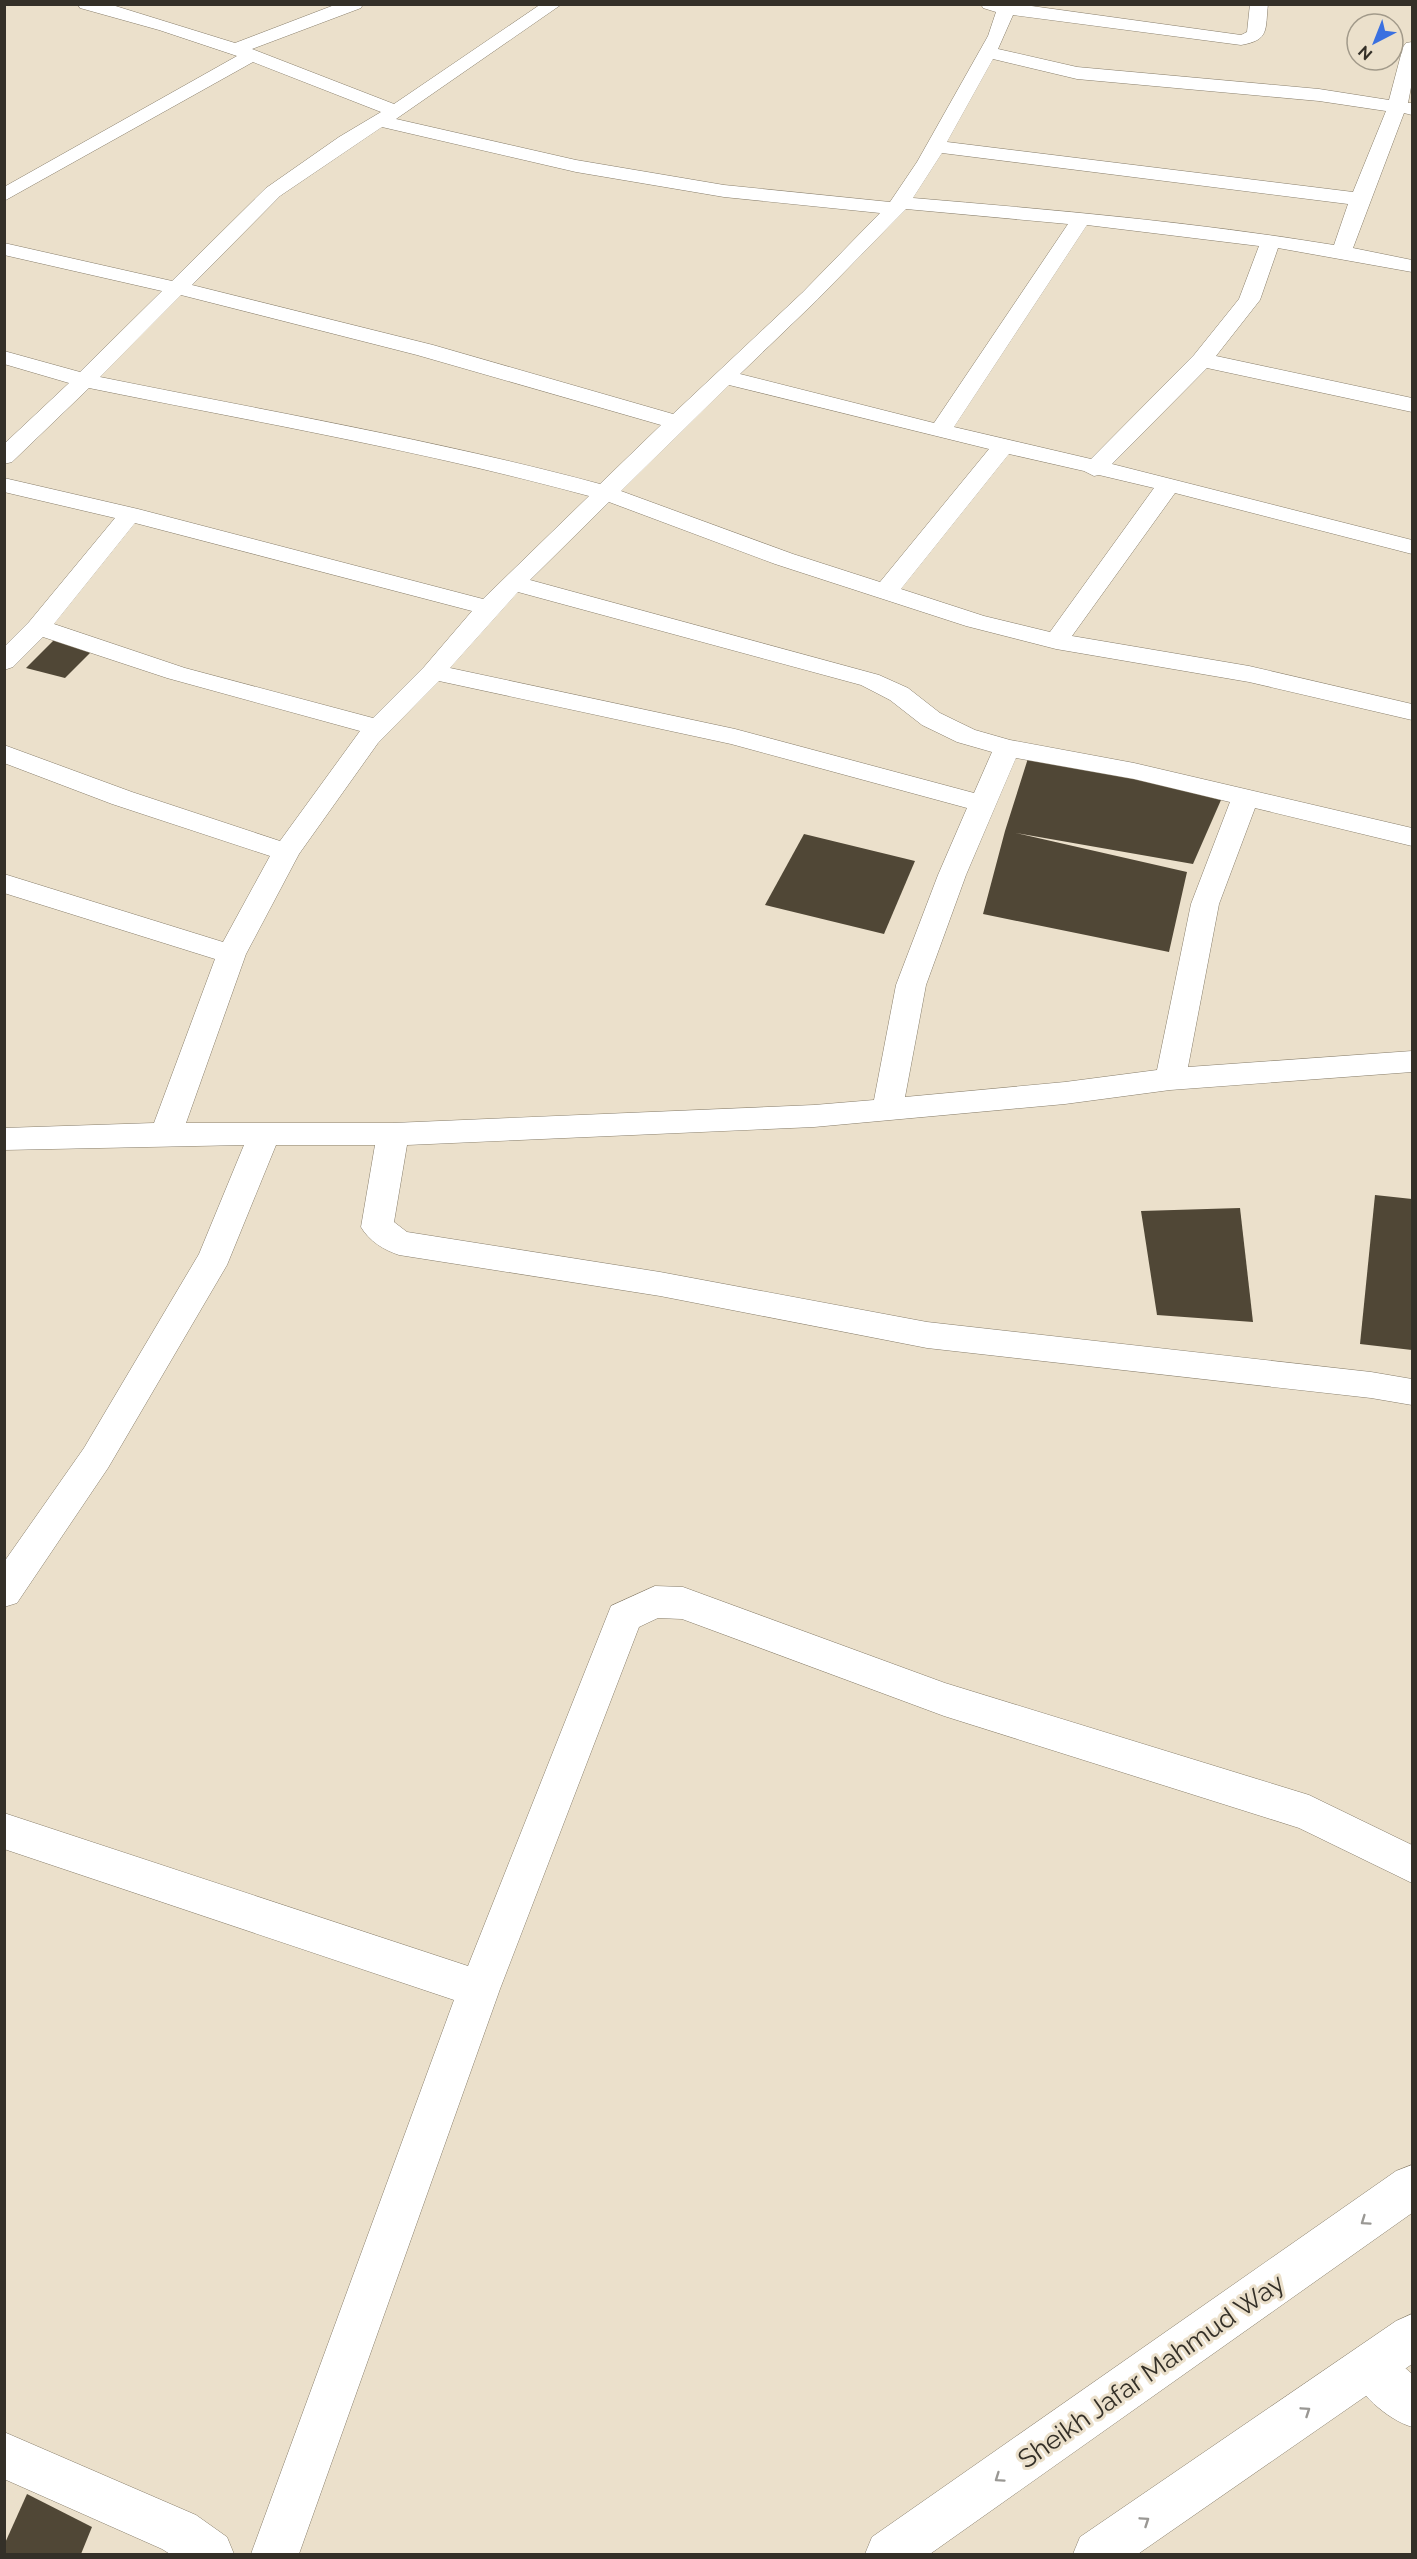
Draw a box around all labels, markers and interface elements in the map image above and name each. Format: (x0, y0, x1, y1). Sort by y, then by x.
north arrow (1345, 12, 1405, 72)
text: N (1354, 42, 1376, 64)
one-way arrow (1360, 2214, 1371, 2225)
street label: Sheikh Jafar Mahmud Way (1012, 2268, 1290, 2474)
one-way arrow (1299, 2407, 1310, 2418)
one-way arrow (994, 2471, 1005, 2482)
one-way arrow (1139, 2517, 1150, 2528)

